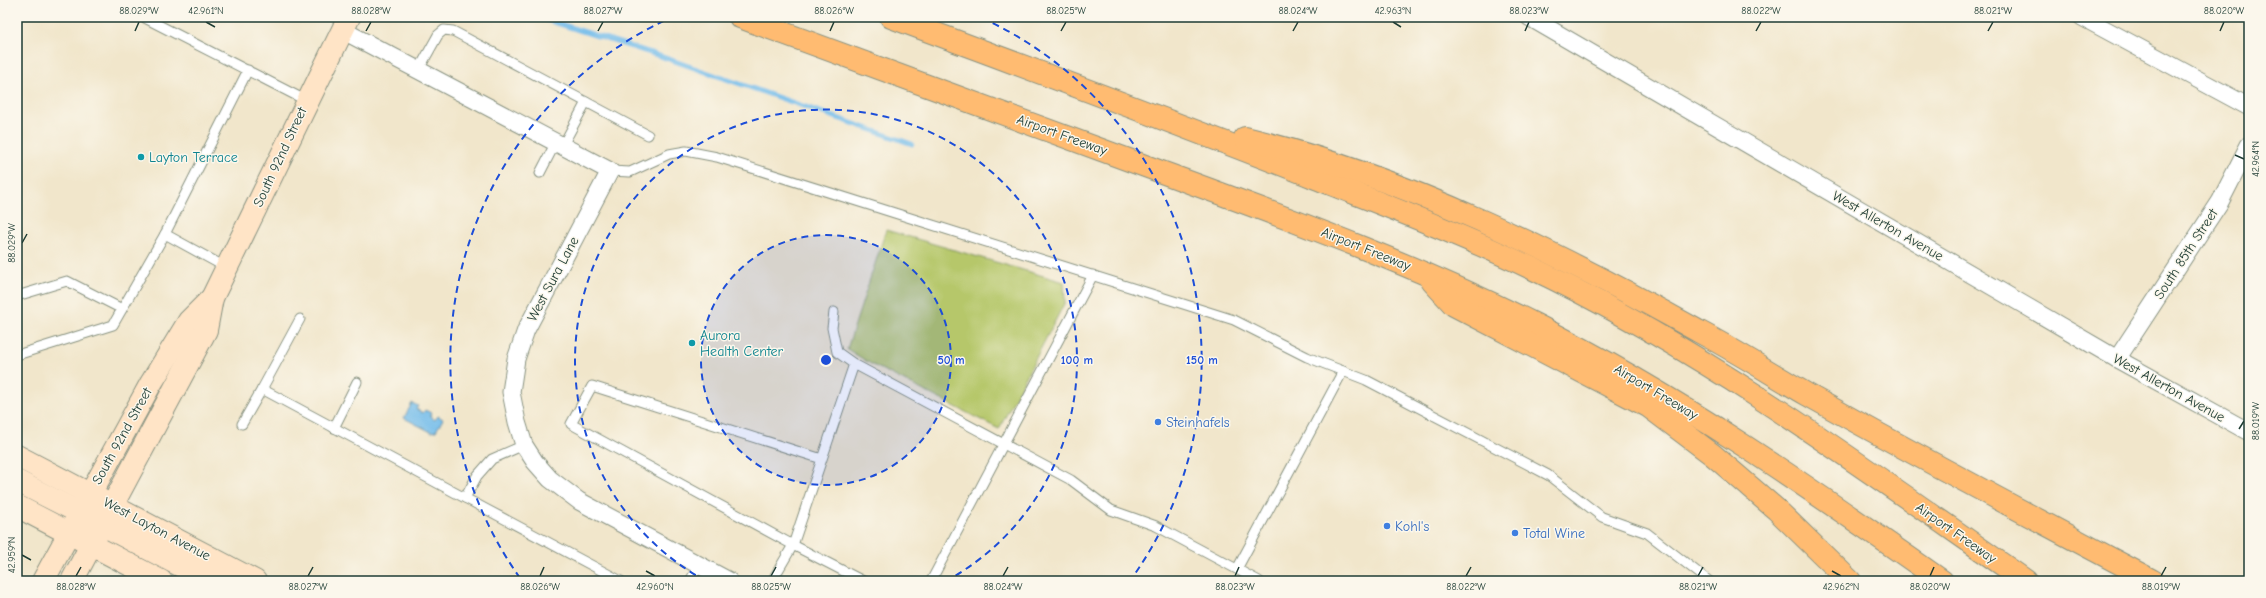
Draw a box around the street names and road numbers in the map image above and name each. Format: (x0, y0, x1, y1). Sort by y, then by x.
street label: South 92nd Street (249, 104, 311, 210)
street label: Airport Freeway (1014, 111, 1110, 159)
street label: West Allerton Avenue (1829, 187, 1947, 265)
street label: South 85th Street (2150, 205, 2222, 302)
street label: Airport Freeway (1319, 223, 1414, 275)
street label: West Sura Lane (524, 234, 582, 324)
street label: West Allerton Avenue (2110, 350, 2228, 426)
street label: Airport Freeway (1611, 360, 1702, 424)
street label: South 92nd Street (88, 384, 156, 487)
street label: West Layton Avenue (100, 494, 214, 564)
street label: Airport Freeway (1912, 499, 2000, 568)

